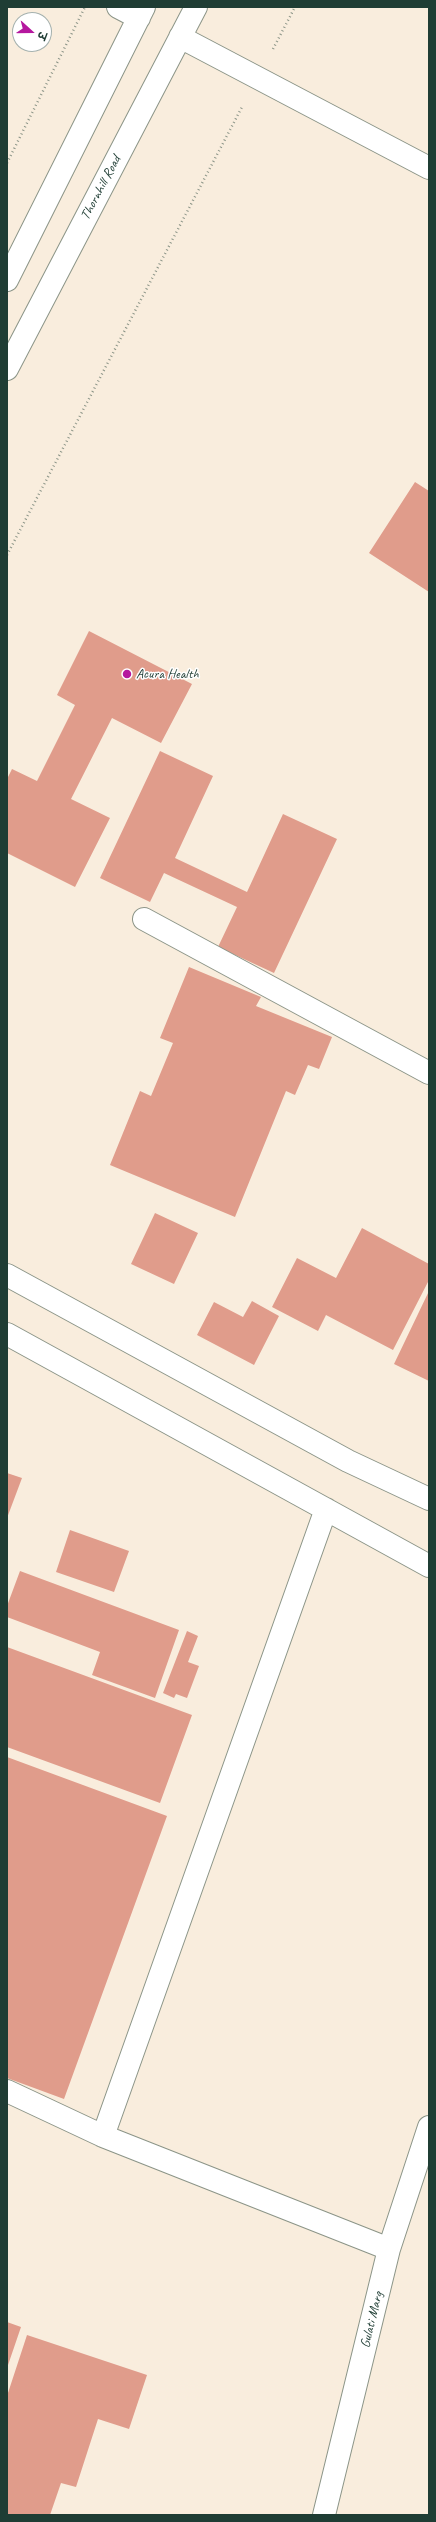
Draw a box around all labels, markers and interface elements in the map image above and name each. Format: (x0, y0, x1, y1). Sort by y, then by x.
north arrow (12, 12, 52, 52)
text: उ (34, 30, 50, 42)
street label: Thornhill Road (77, 153, 125, 223)
place label: Acura Health (136, 666, 199, 682)
marker: Acura Health (121, 668, 133, 680)
street label: Gulati Marg (357, 2290, 387, 2350)

